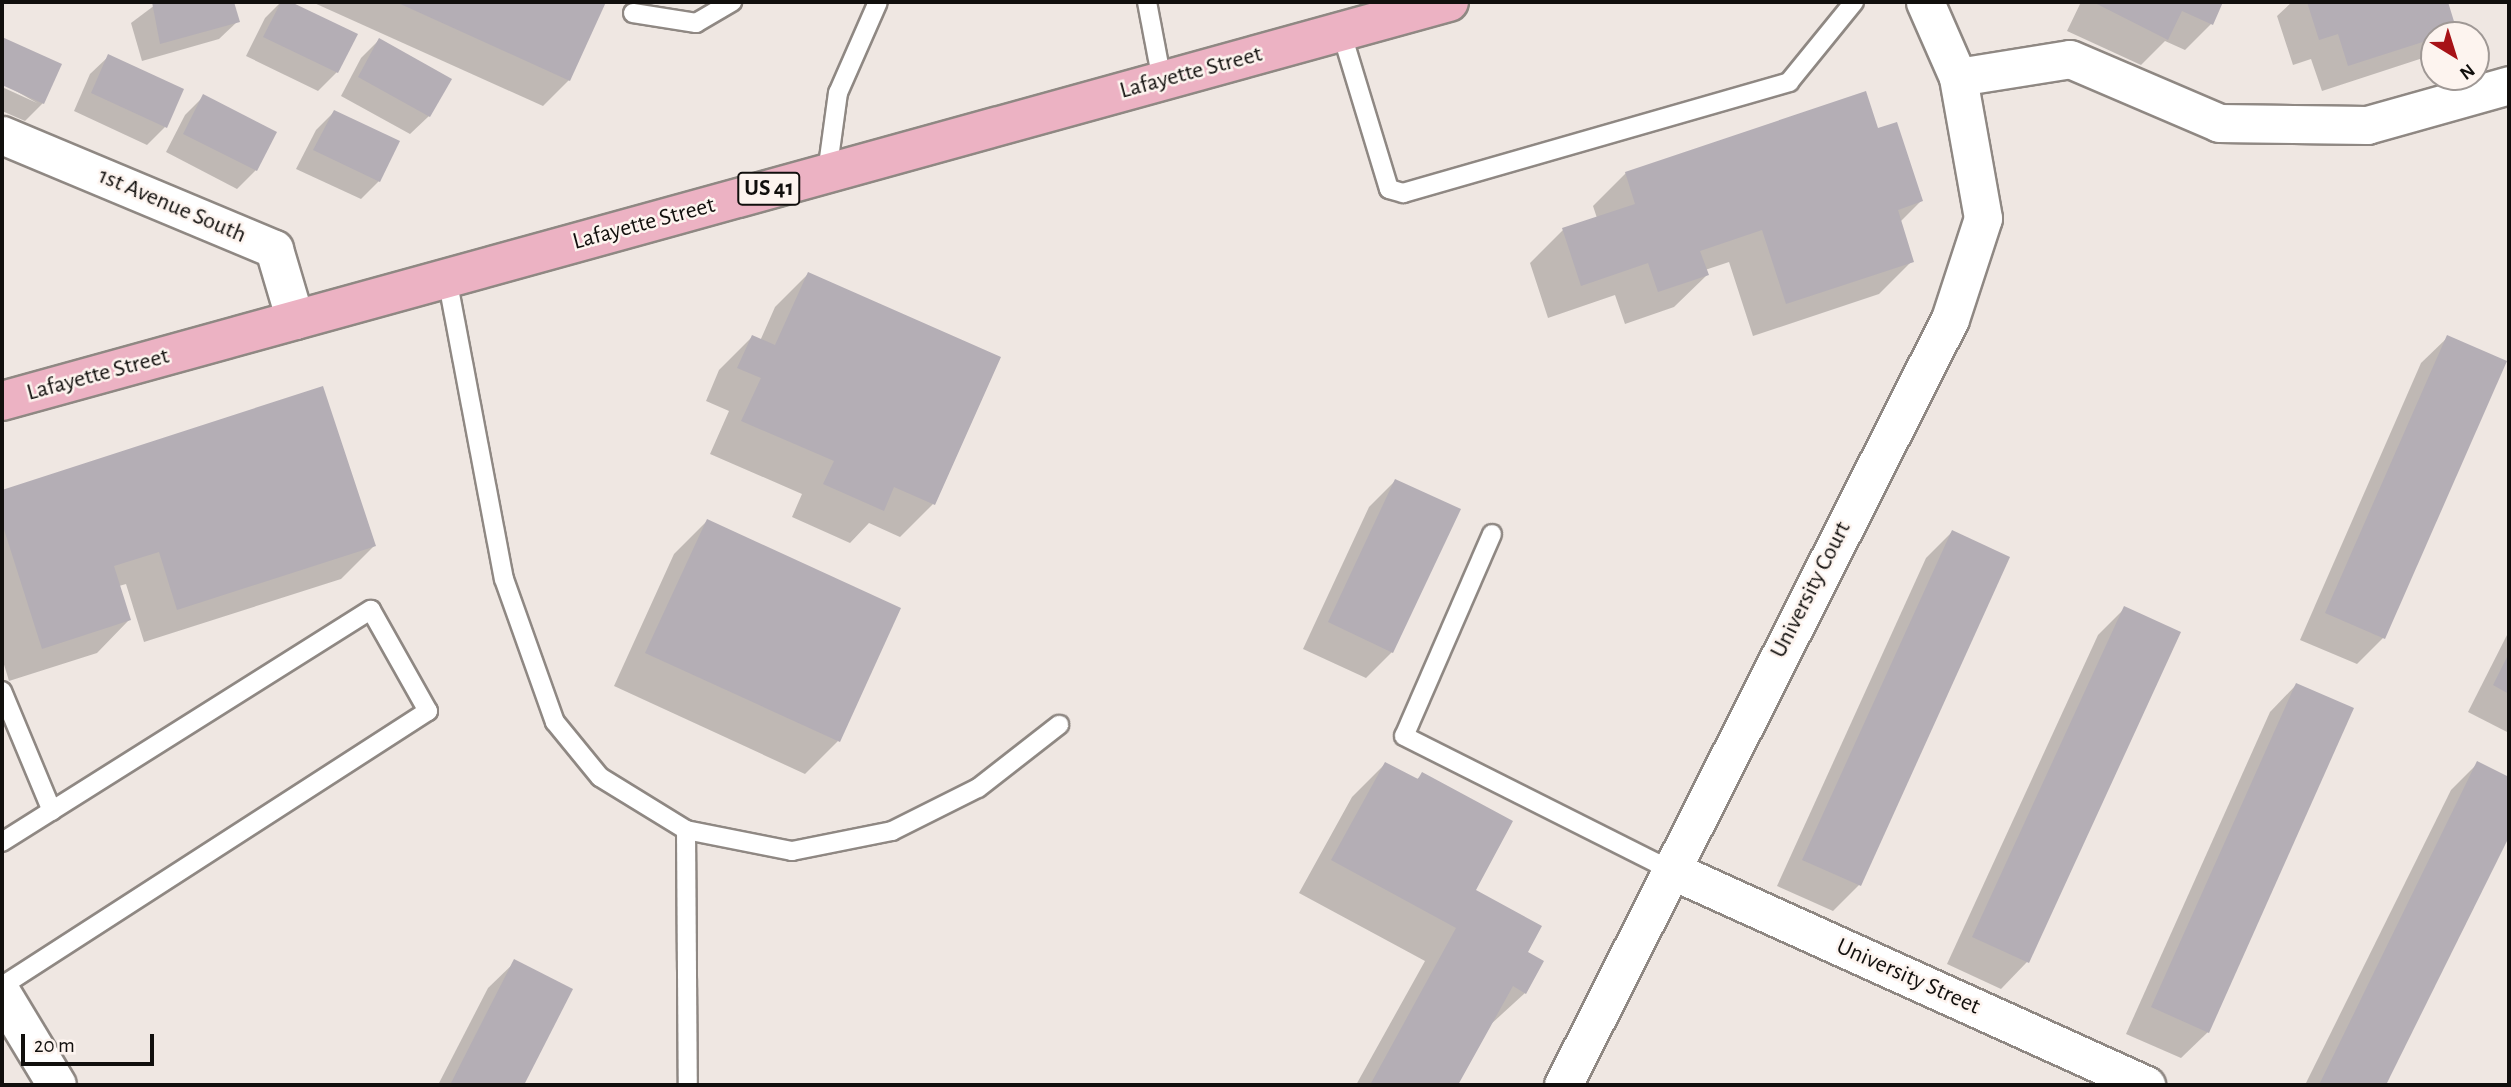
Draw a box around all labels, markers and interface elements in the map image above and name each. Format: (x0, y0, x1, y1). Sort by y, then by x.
north arrow (2420, 21, 2490, 91)
street label: Lafayette Street (1117, 40, 1265, 106)
text: N (2456, 60, 2478, 83)
street label: 1st Avenue South (94, 162, 250, 250)
road number: US 41 (736, 170, 802, 208)
street label: Lafayette Street (570, 191, 718, 257)
street label: Lafayette Street (24, 342, 172, 408)
street label: University Court (1764, 517, 1858, 663)
street label: University Street (1832, 932, 1984, 1022)
scale bar (24, 1020, 158, 1064)
text: 20 m (34, 1035, 75, 1056)

